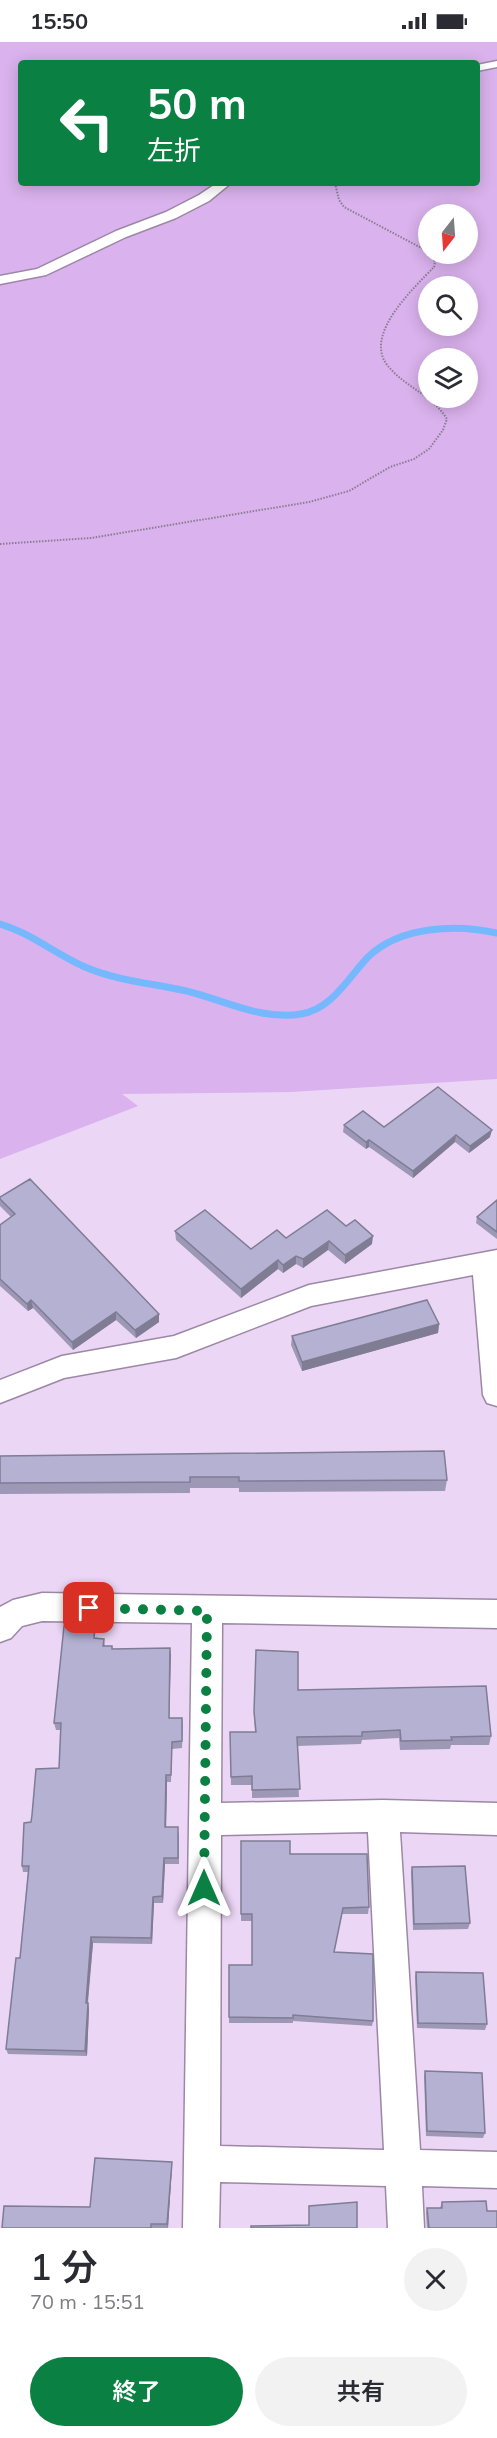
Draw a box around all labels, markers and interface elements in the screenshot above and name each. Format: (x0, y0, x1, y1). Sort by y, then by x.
text: 15:50 (30, 7, 88, 35)
text: 50 m (147, 77, 247, 130)
icon: left (48, 84, 126, 162)
text: 左折 (147, 133, 201, 167)
north arrow (418, 204, 478, 264)
map controls (418, 204, 478, 408)
button: search (418, 276, 478, 336)
button: layers (418, 348, 478, 408)
pin (63, 1582, 114, 1633)
icon: arrive (72, 1591, 105, 1624)
position arrow (172, 1856, 236, 1920)
text: 1 分 (30, 2244, 97, 2289)
button: close (404, 2248, 467, 2311)
text: 70 m · 15:51 (30, 2289, 144, 2314)
button: 終了 (30, 2357, 243, 2426)
button: 共有 (255, 2357, 467, 2426)

